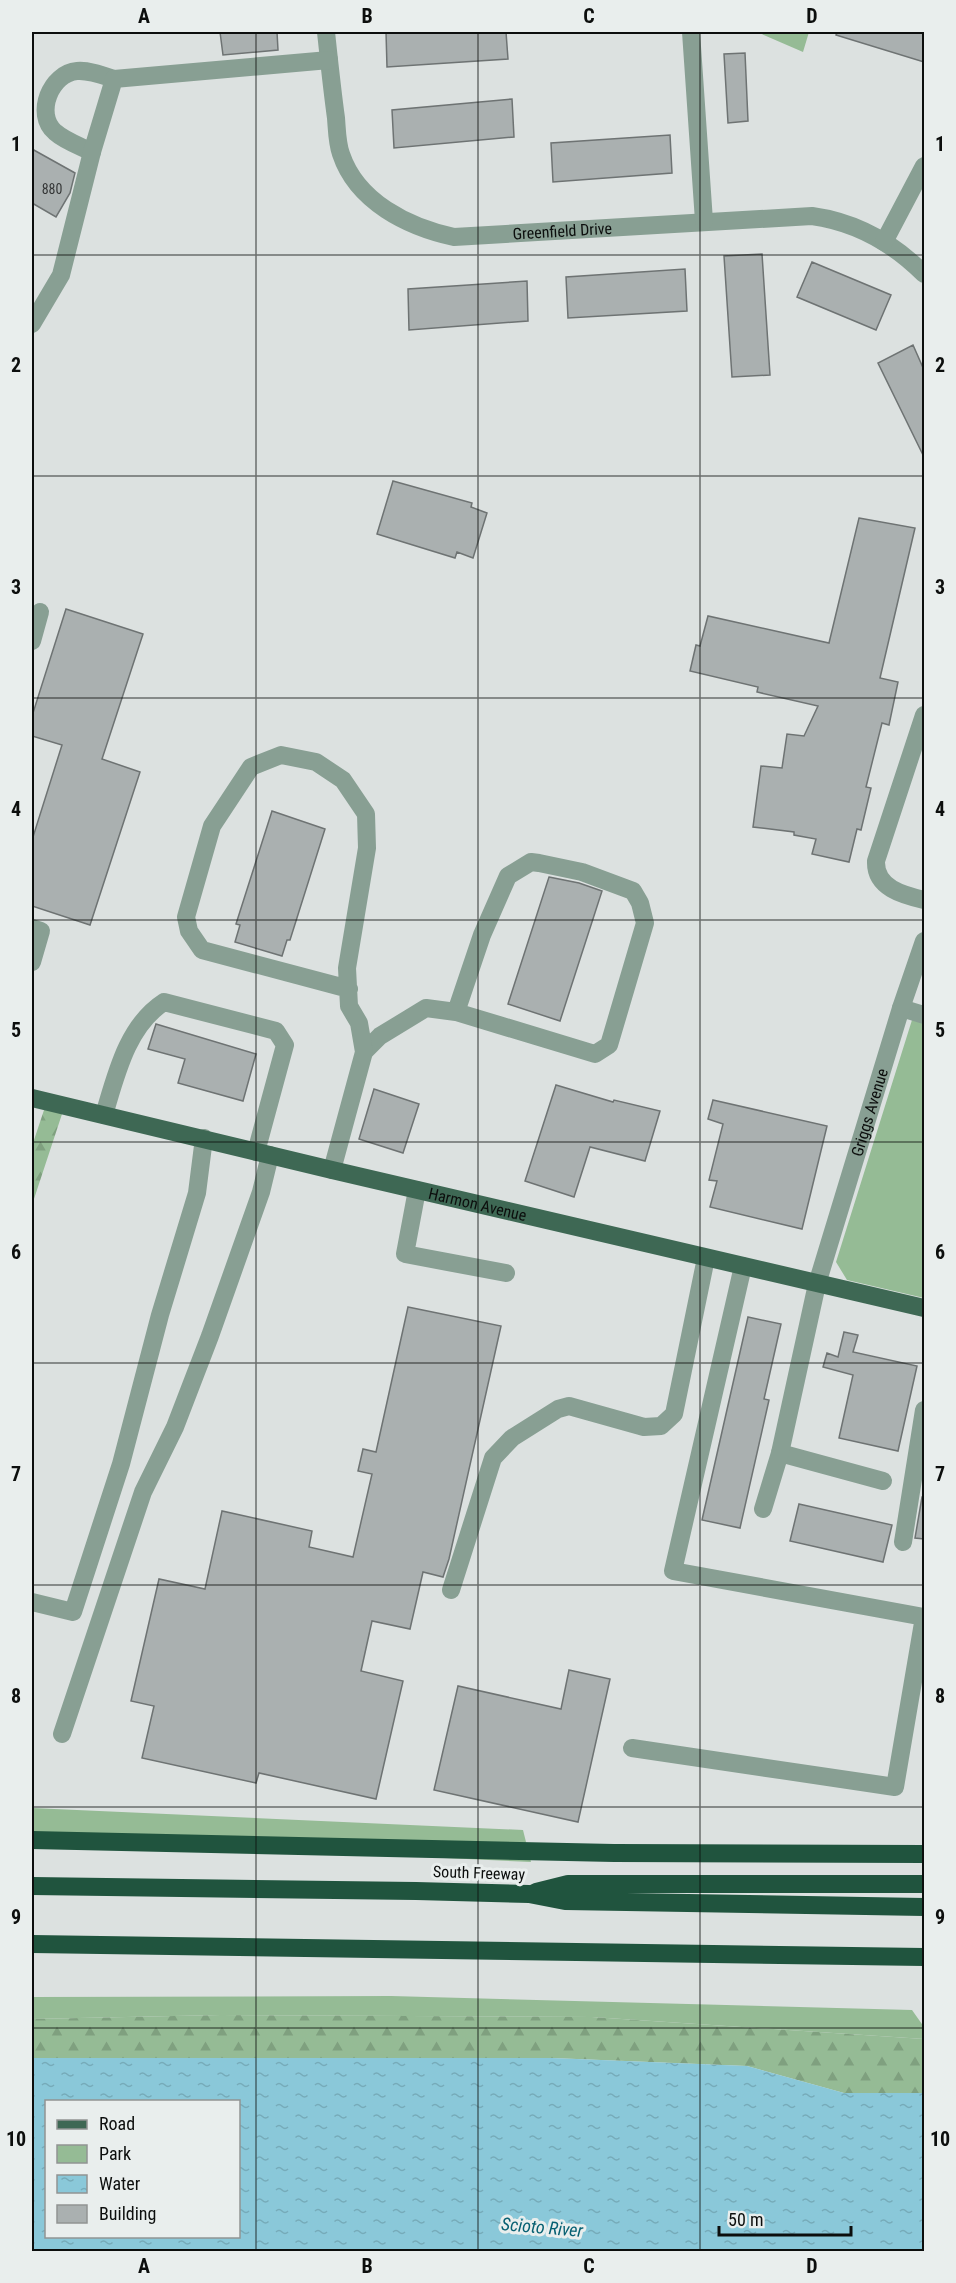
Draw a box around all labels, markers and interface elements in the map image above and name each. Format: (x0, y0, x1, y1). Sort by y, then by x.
text: A (138, 4, 150, 28)
text: B (361, 4, 373, 28)
text: C (583, 4, 595, 28)
text: D (806, 4, 818, 28)
text: 1 (11, 132, 21, 156)
text: 1 (935, 132, 945, 156)
house number: 880 (42, 181, 62, 197)
street label: Greenfield Drive (512, 218, 612, 243)
text: 2 (11, 353, 21, 377)
text: 2 (935, 353, 945, 377)
text: 3 (11, 575, 21, 599)
text: 3 (935, 575, 945, 599)
text: 4 (11, 797, 21, 821)
text: 4 (935, 797, 945, 821)
text: 5 (11, 1018, 21, 1042)
text: 5 (935, 1018, 945, 1042)
street label: Griggs Avenue (847, 1066, 892, 1159)
street label: Harmon Avenue (427, 1183, 528, 1225)
text: 6 (11, 1240, 21, 1264)
text: 6 (935, 1240, 945, 1264)
text: 7 (11, 1462, 21, 1486)
text: 7 (935, 1462, 945, 1486)
text: 8 (11, 1684, 21, 1708)
text: 8 (935, 1684, 945, 1708)
street label: South Freeway (433, 1862, 526, 1884)
text: 9 (11, 1905, 21, 1929)
text: 9 (935, 1905, 945, 1929)
legend (45, 2100, 240, 2238)
text: Road (99, 2113, 135, 2134)
text: 10 (6, 2127, 26, 2151)
text: 10 (930, 2127, 950, 2151)
text: Park (99, 2143, 131, 2164)
text: Water (99, 2173, 141, 2194)
scale bar (719, 2199, 851, 2237)
text: Building (99, 2203, 156, 2224)
text: 50 m (728, 2209, 763, 2230)
water label: Scioto River (500, 2213, 584, 2241)
text: A (138, 2254, 150, 2278)
text: B (361, 2254, 373, 2278)
text: C (583, 2254, 595, 2278)
text: D (806, 2254, 818, 2278)

